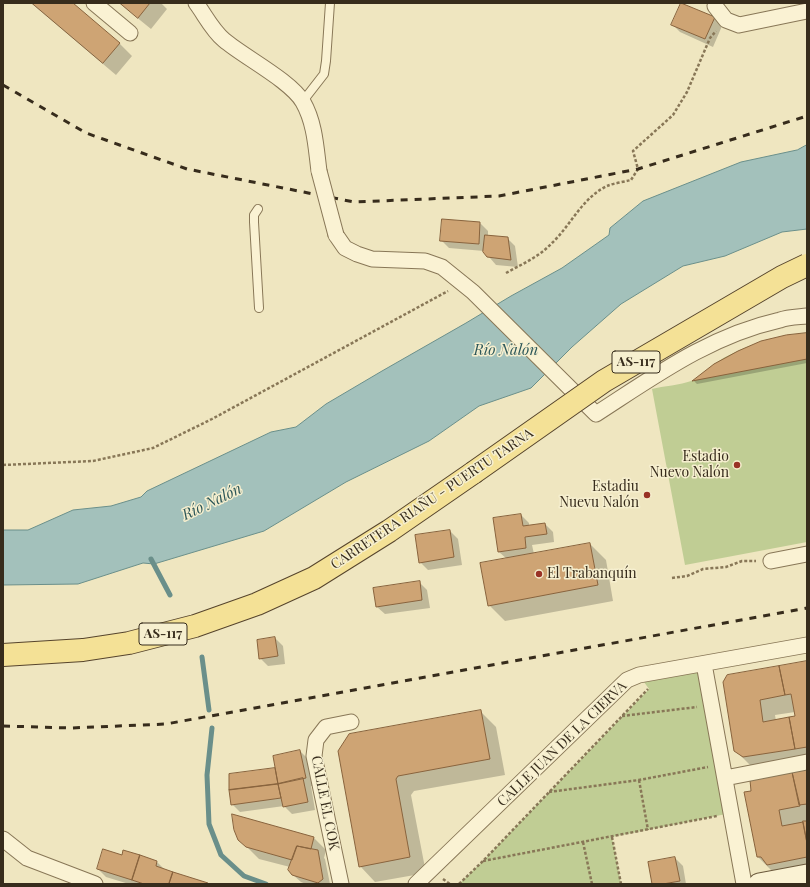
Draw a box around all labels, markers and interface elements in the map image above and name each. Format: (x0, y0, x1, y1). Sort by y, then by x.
water label: Río Nalón (474, 341, 538, 359)
road number: AS-117 (612, 351, 660, 373)
street label: CARRETERA RIAÑU - PUERTU TARNA (328, 425, 536, 573)
place label: Estadio Nuevo Nalón (650, 449, 729, 482)
marker: Estadio Nuevo Nalón (732, 460, 742, 470)
place label: Estadiu Nuevu Nalón (559, 479, 639, 512)
water label: Río Nalón (179, 480, 245, 524)
marker: Estadiu Nuevu Nalón (642, 490, 652, 500)
place label: El Trabanquín (547, 566, 637, 582)
marker: El Trabanquín (534, 569, 544, 579)
road number: AS-117 (139, 623, 187, 645)
street label: CALLE JUAN DE LA CIERVA (494, 678, 630, 810)
street label: CALLE EL COK (308, 754, 342, 852)

